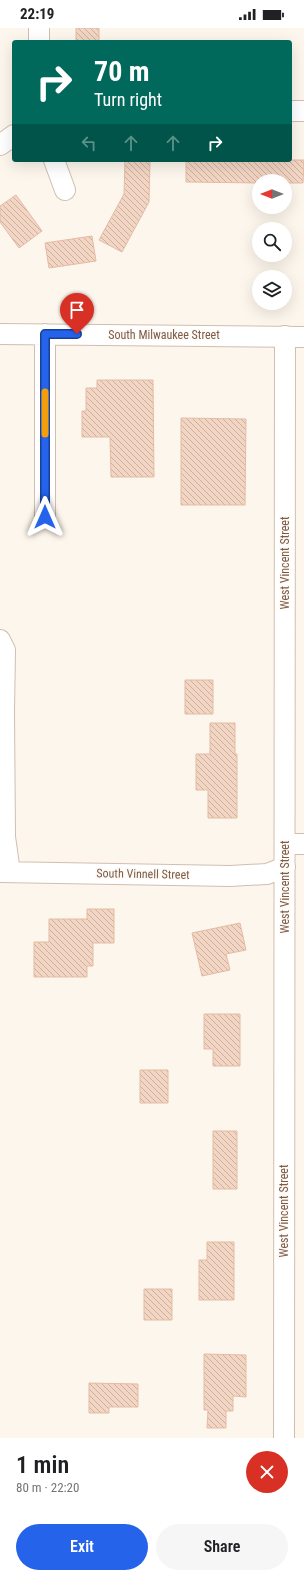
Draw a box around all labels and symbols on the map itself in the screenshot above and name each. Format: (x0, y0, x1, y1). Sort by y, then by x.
north arrow (252, 174, 292, 214)
pin (60, 293, 94, 334)
street label: South Milwaukee Street (108, 328, 220, 342)
position arrow (24, 496, 66, 538)
street label: West Vincent Street (278, 516, 292, 610)
street label: West Vincent Street (278, 840, 292, 934)
street label: South Vinnell Street (96, 866, 190, 882)
street label: West Vincent Street (277, 1164, 291, 1258)

